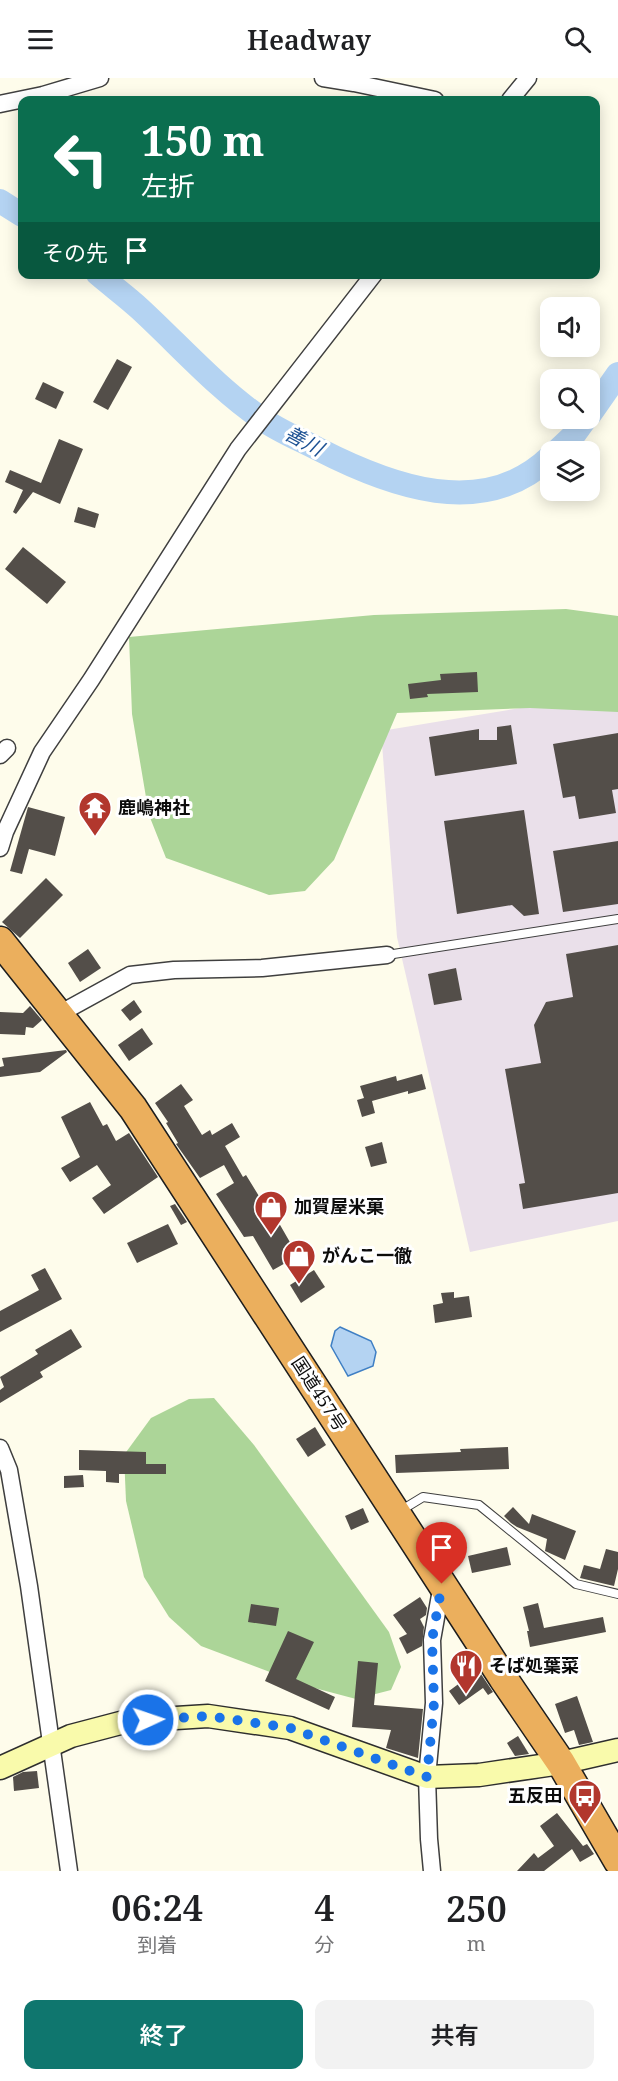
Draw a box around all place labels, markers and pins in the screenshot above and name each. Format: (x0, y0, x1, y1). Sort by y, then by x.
temple icon: 鹿嶋神社 (77, 790, 113, 837)
place label: 鹿嶋神社 (118, 795, 190, 819)
shop icon: 加賀屋米菓 (253, 1189, 289, 1236)
place label: 加賀屋米菓 (294, 1194, 384, 1218)
shop icon: がんこ一徹 (281, 1238, 317, 1285)
place label: がんこ一徹 (322, 1243, 412, 1267)
pin (416, 1522, 467, 1584)
restaurant icon: そば処葉菜 (448, 1648, 484, 1695)
place label: そば処葉菜 (489, 1653, 579, 1677)
bus stop icon: 五反田 (567, 1778, 603, 1825)
place label: 五反田 (508, 1783, 562, 1807)

